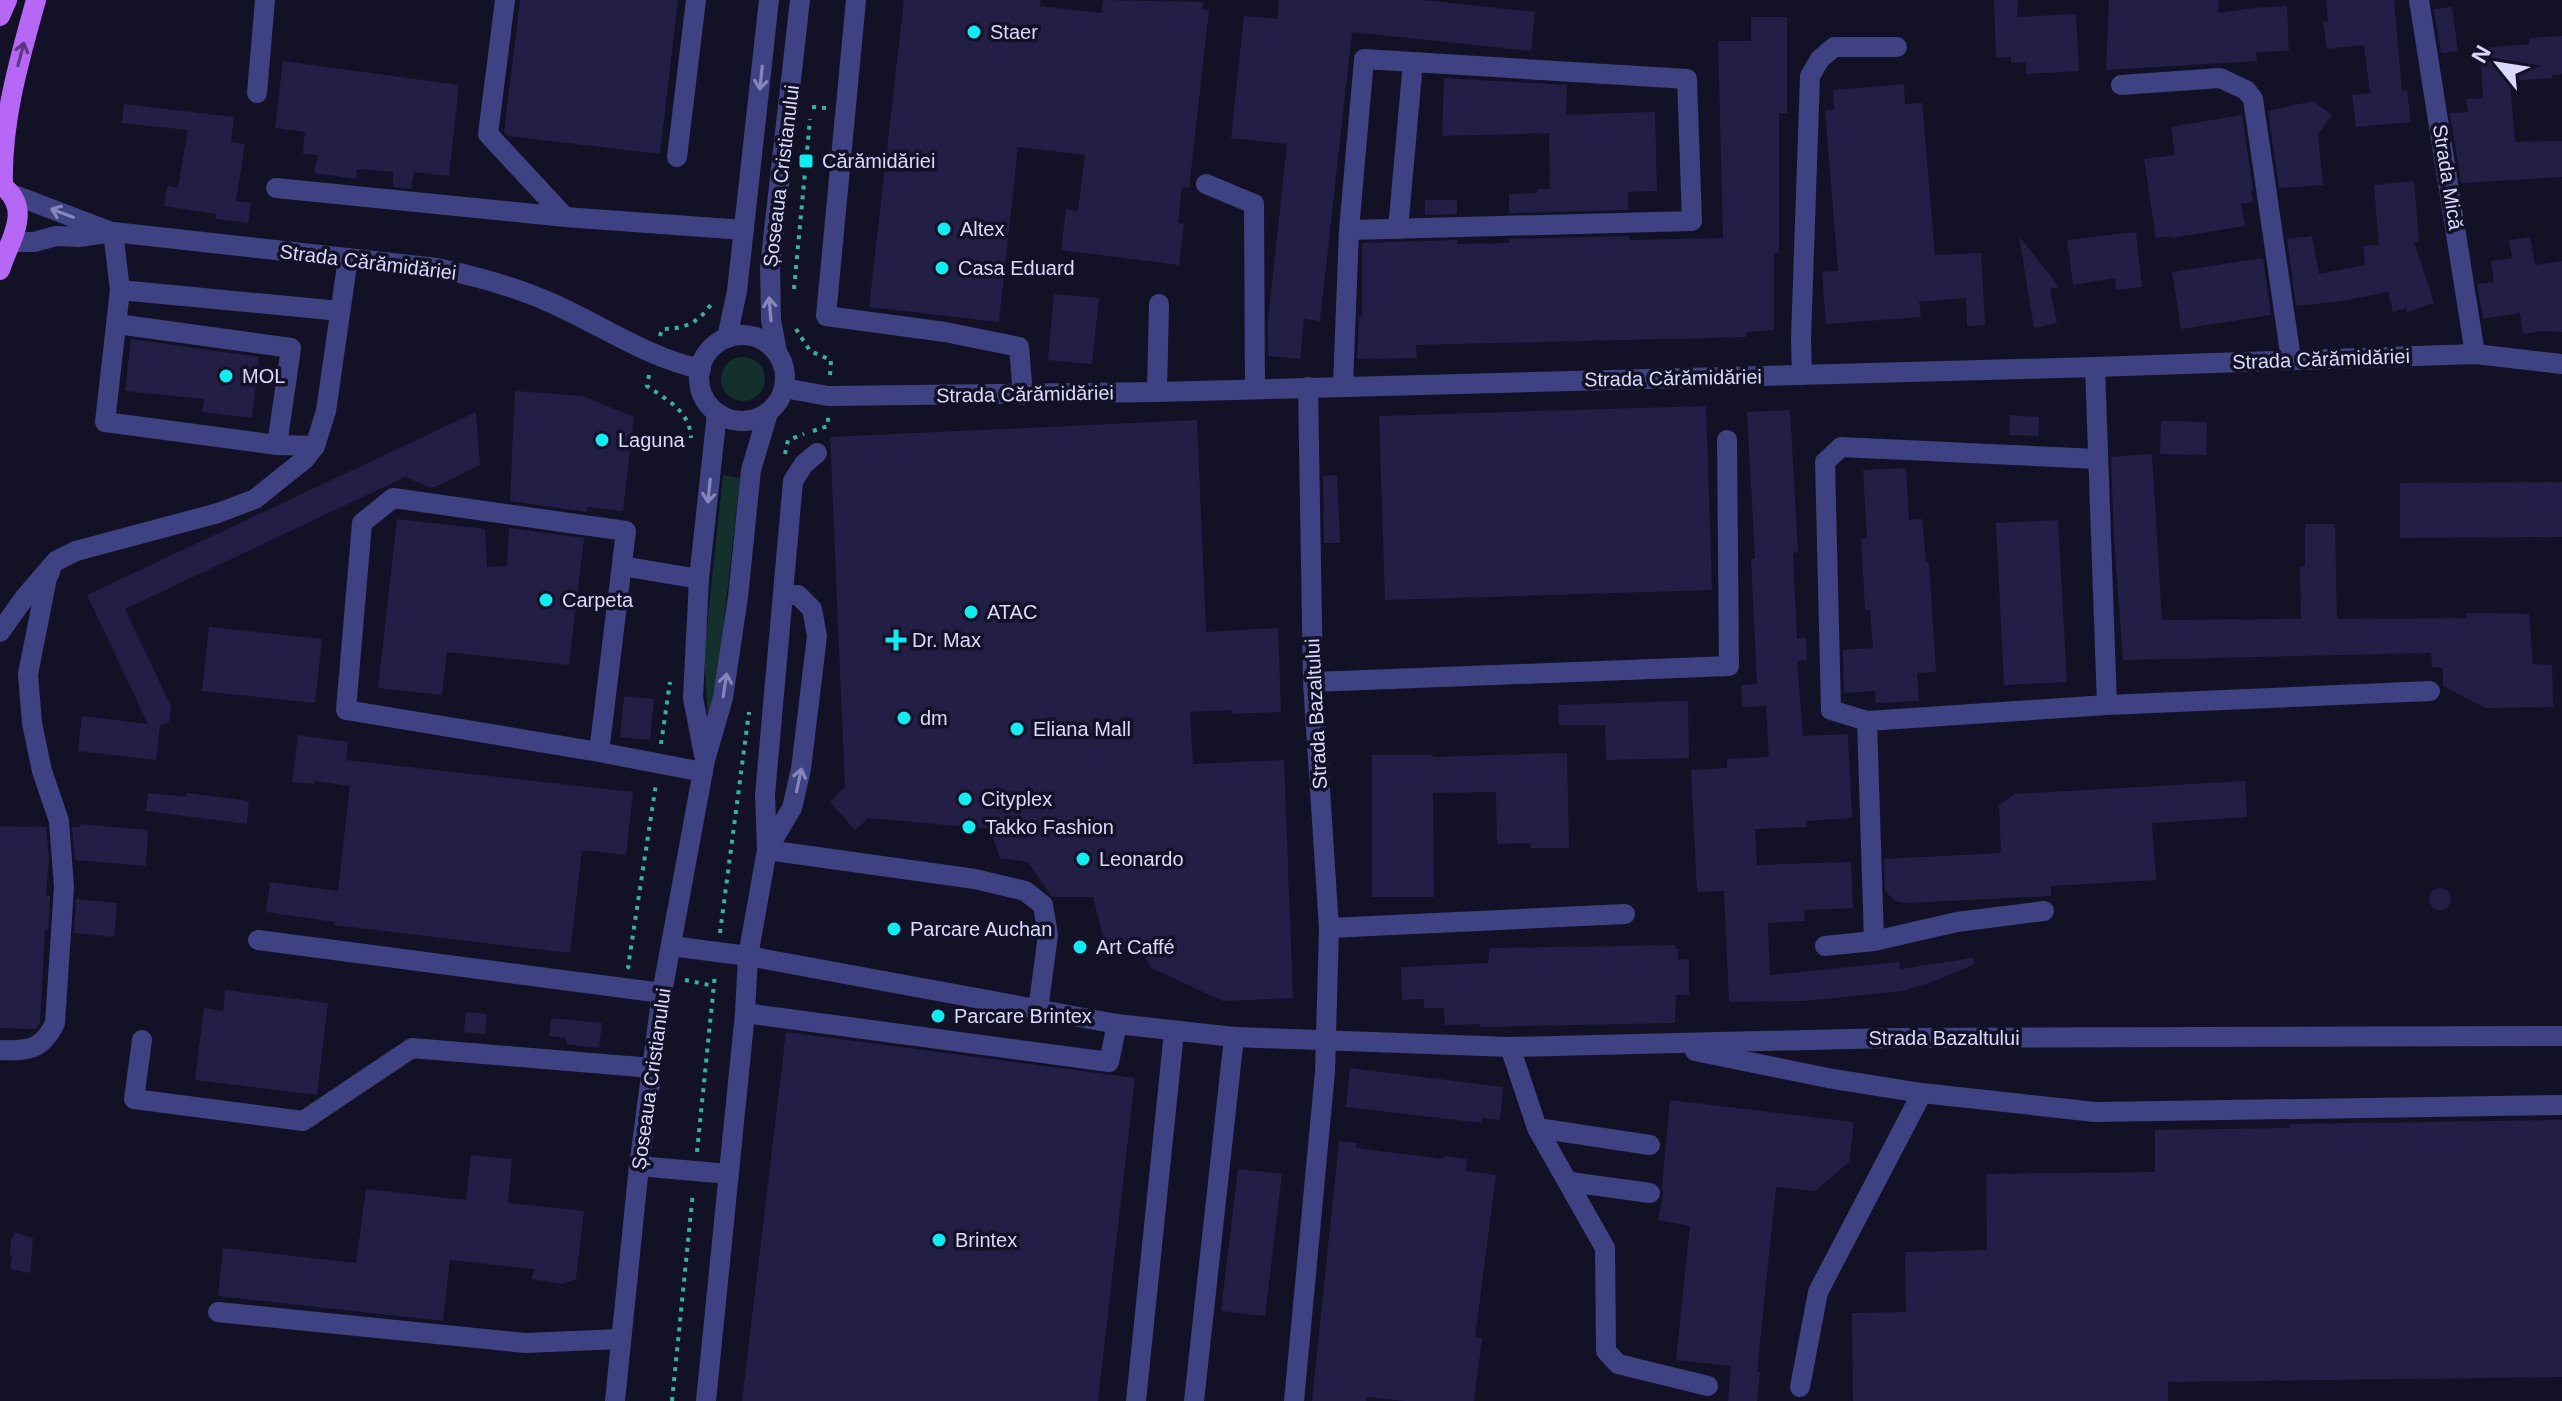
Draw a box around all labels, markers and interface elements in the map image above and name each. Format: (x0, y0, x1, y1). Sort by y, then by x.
place label: Staer (990, 21, 1038, 43)
marker: Staer (965, 23, 983, 41)
north arrow (2458, 24, 2538, 104)
one-way arrow (14, 41, 29, 67)
text: N (2466, 41, 2496, 67)
one-way arrow (754, 64, 769, 90)
street label: Șoseaua Cristianului (759, 84, 803, 268)
street label: Strada Mică (2429, 123, 2467, 232)
place label: Cărămidăriei (822, 150, 935, 172)
marker: Cărămidăriei (797, 152, 815, 170)
one-way arrow (50, 205, 75, 220)
place label: Altex (960, 218, 1004, 240)
marker: Altex (935, 220, 953, 238)
street label: Strada Cărămidăriei (278, 240, 458, 284)
place label: Casa Eduard (958, 257, 1075, 279)
marker: Casa Eduard (933, 259, 951, 277)
one-way arrow (763, 297, 778, 323)
street label: Strada Cărămidăriei (2232, 345, 2410, 373)
place label: MOL (242, 365, 285, 387)
street label: Strada Cărămidăriei (1584, 365, 1762, 391)
marker: MOL (217, 367, 235, 385)
street label: Strada Cărămidăriei (936, 381, 1114, 407)
place label: Laguna (618, 429, 686, 451)
marker: Laguna (593, 431, 611, 449)
one-way arrow (701, 477, 716, 504)
place label: Carpeta (562, 589, 634, 611)
marker: Carpeta (537, 591, 555, 609)
place label: ATAC (987, 601, 1037, 623)
marker: ATAC (962, 603, 980, 621)
place label: Dr. Max (912, 629, 981, 651)
marker: Dr. Max (887, 631, 905, 649)
street label: Strada Bazaltului (1301, 638, 1331, 790)
one-way arrow (718, 672, 733, 698)
place label: dm (920, 707, 948, 729)
marker: dm (895, 709, 913, 727)
place label: Eliana Mall (1033, 718, 1131, 740)
marker: Eliana Mall (1008, 720, 1026, 738)
one-way arrow (792, 768, 807, 793)
place label: Cityplex (981, 788, 1052, 810)
marker: Cityplex (956, 790, 974, 808)
place label: Takko Fashion (985, 816, 1114, 838)
marker: Takko Fashion (960, 818, 978, 836)
place label: Leonardo (1099, 848, 1184, 870)
marker: Leonardo (1074, 850, 1092, 868)
place label: Parcare Auchan (910, 918, 1052, 940)
marker: Parcare Auchan (885, 920, 903, 938)
place label: Art Caffé (1096, 936, 1175, 958)
marker: Art Caffé (1071, 938, 1089, 956)
street label: Șoseaua Cristianului (627, 987, 675, 1171)
place label: Parcare Brintex (954, 1005, 1092, 1027)
marker: Parcare Brintex (929, 1007, 947, 1025)
street label: Strada Bazaltului (1868, 1027, 2020, 1049)
place label: Brintex (955, 1229, 1017, 1251)
marker: Brintex (930, 1231, 948, 1249)

